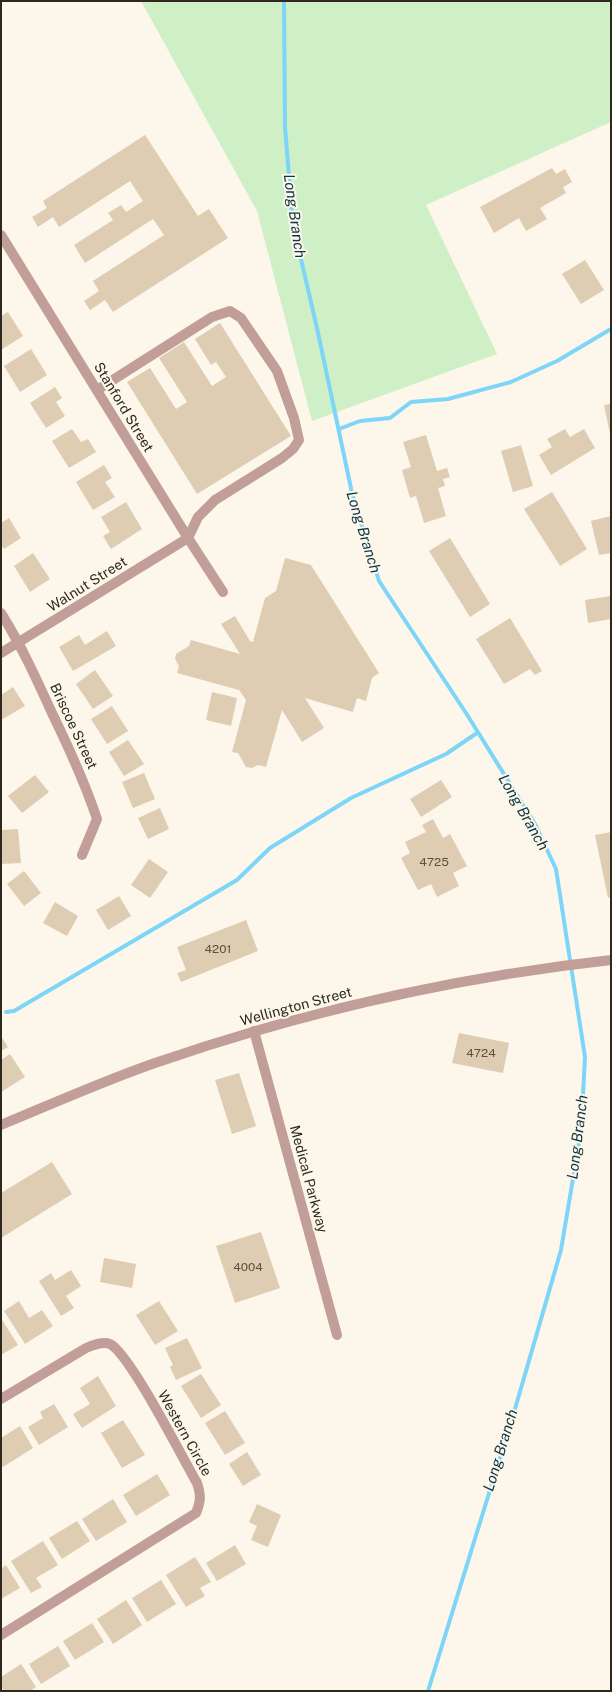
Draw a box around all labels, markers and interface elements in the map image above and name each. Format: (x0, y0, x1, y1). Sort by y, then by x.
water label: Long Branch (281, 173, 309, 259)
street label: Stanford Street (91, 359, 157, 455)
water label: Long Branch (343, 489, 385, 575)
street label: Walnut Street (44, 553, 130, 615)
street label: Briscoe Street (47, 680, 101, 772)
water label: Long Branch (495, 771, 553, 853)
house number: 4725 (419, 855, 449, 869)
house number: 4201 (205, 942, 231, 956)
street label: Wellington Street (238, 983, 354, 1029)
house number: 4724 (466, 1046, 496, 1060)
water label: Long Branch (563, 1094, 591, 1180)
street label: Medical Parkway (287, 1123, 331, 1235)
house number: 4004 (233, 1260, 263, 1274)
street label: Western Circle (155, 1387, 215, 1479)
water label: Long Branch (479, 1407, 521, 1493)

